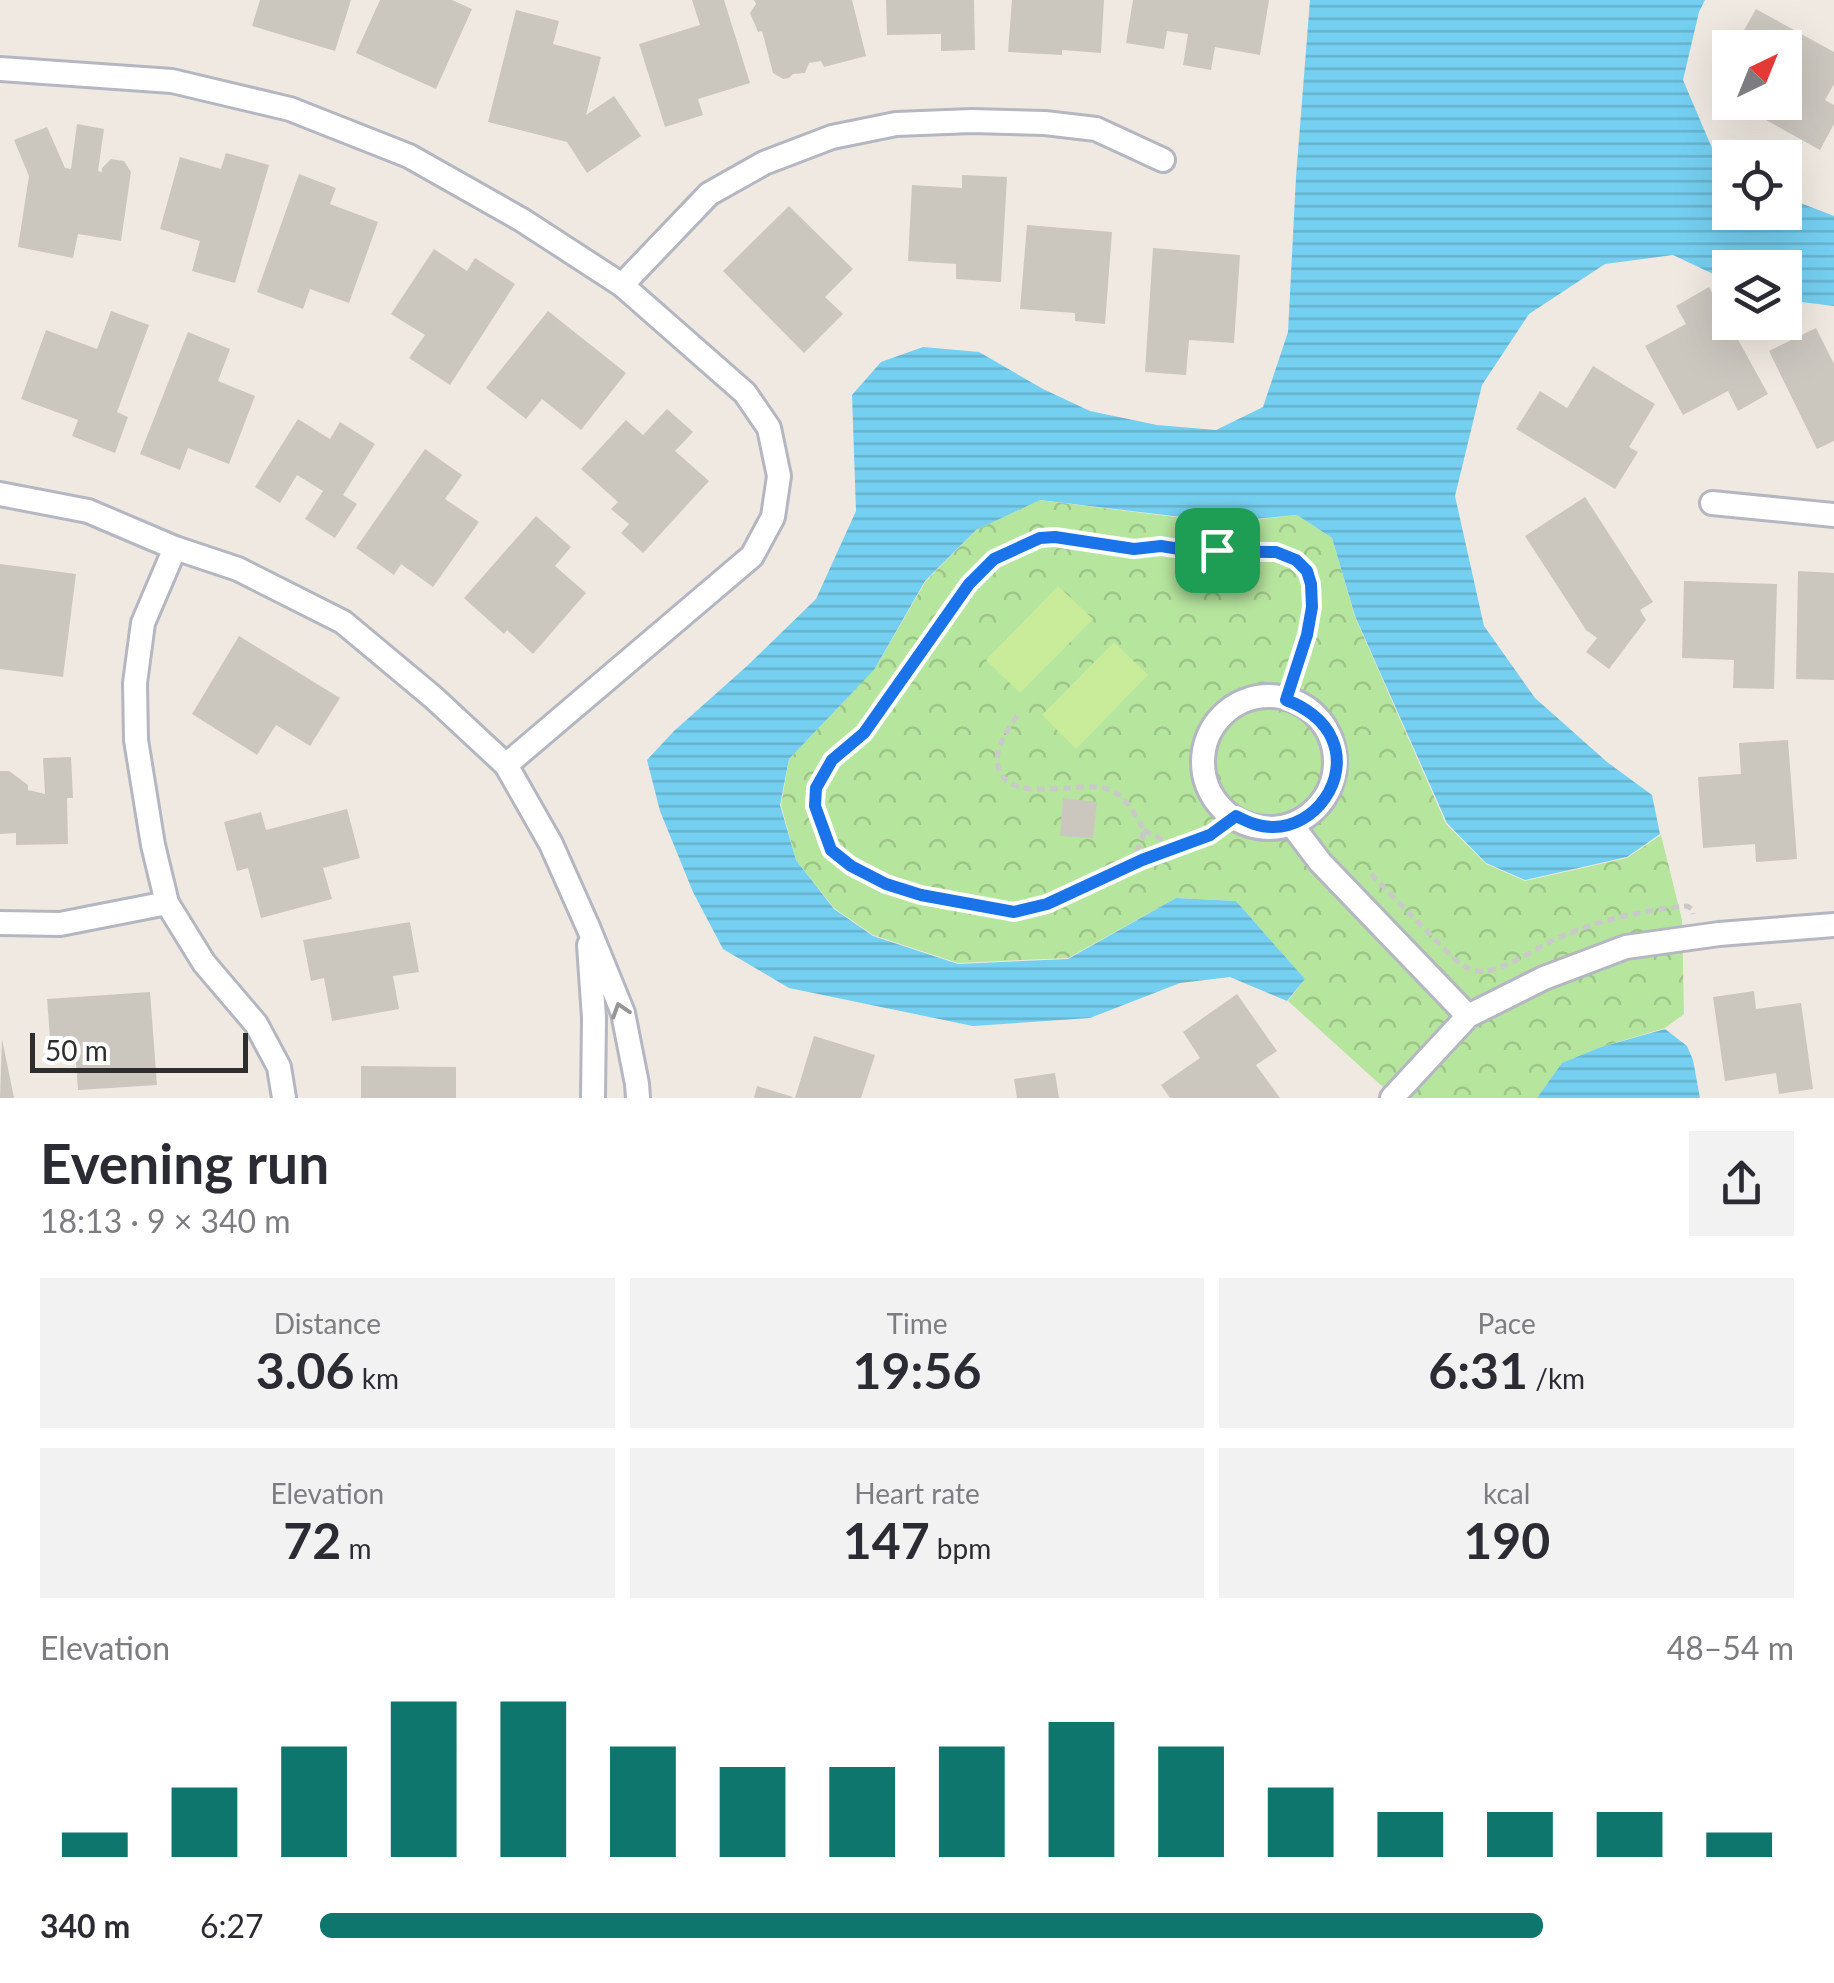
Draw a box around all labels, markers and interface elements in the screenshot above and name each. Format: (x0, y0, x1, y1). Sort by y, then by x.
north arrow (1712, 30, 1802, 120)
map controls (1712, 30, 1802, 340)
button: locate (1712, 140, 1802, 230)
button: layers (1712, 250, 1802, 340)
pin (1175, 508, 1260, 593)
icon: arrive (1190, 523, 1245, 578)
one-way arrow (612, 1003, 632, 1020)
scale bar (30, 1028, 248, 1072)
text: 50 m (45, 1033, 108, 1067)
text: Evening run (40, 1130, 329, 1196)
button: share (1689, 1131, 1794, 1236)
text: 18:13 · 9 × 340 m (40, 1201, 291, 1240)
text: Distance (274, 1306, 381, 1340)
text: Time (887, 1306, 947, 1340)
text: Pace (1478, 1306, 1536, 1340)
text: 3.06 (256, 1340, 355, 1400)
text: 19:56 (853, 1340, 981, 1400)
text: 6:31 (1428, 1340, 1528, 1400)
text: km (355, 1361, 399, 1395)
text: /km (1528, 1361, 1585, 1395)
text: Elevation (270, 1476, 384, 1510)
text: Heart rate (854, 1476, 980, 1510)
text: kcal (1483, 1476, 1530, 1510)
text: 72 (283, 1510, 341, 1570)
text: 147 (843, 1510, 930, 1570)
text: 190 (1463, 1510, 1550, 1570)
text: m (341, 1531, 371, 1565)
text: bpm (930, 1531, 991, 1565)
text: Elevation (40, 1628, 170, 1667)
text: 48–54 m (1667, 1628, 1794, 1667)
text: 340 m (40, 1906, 130, 1945)
text: 6:27 (200, 1906, 264, 1945)

